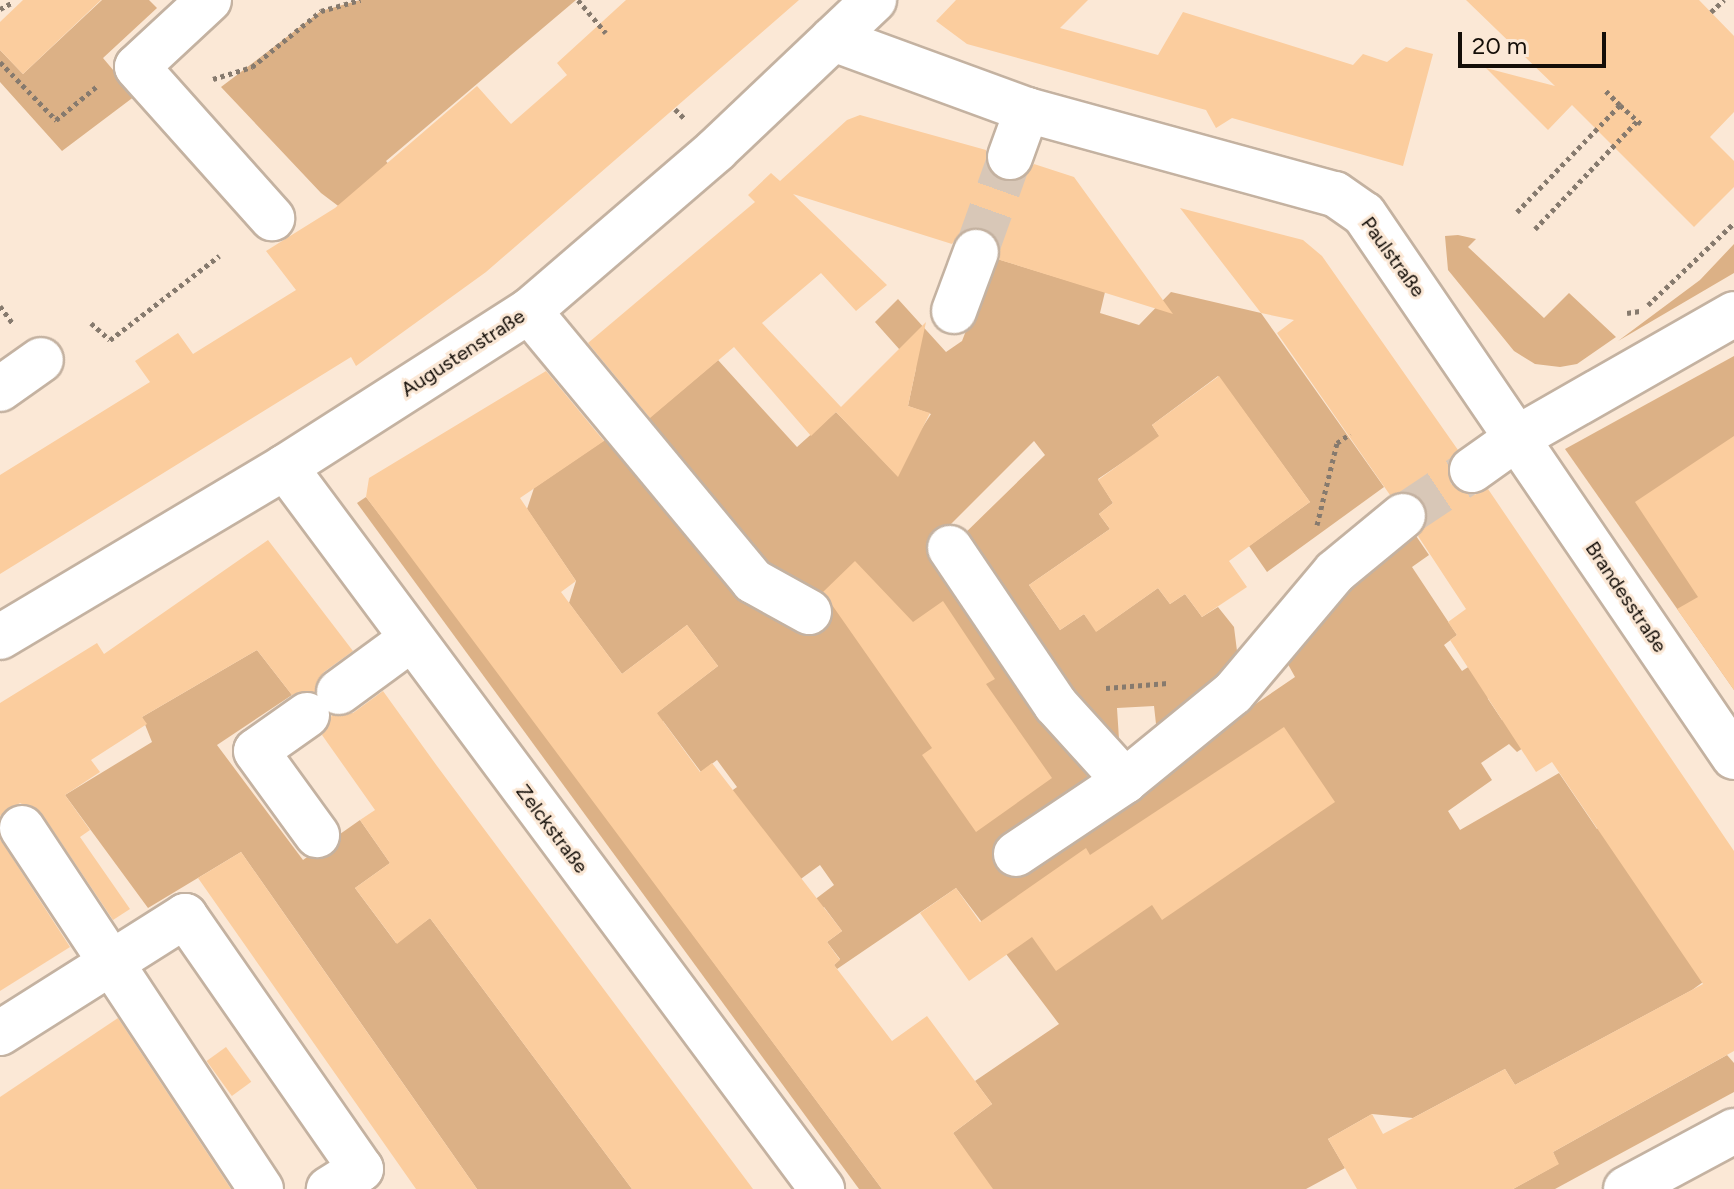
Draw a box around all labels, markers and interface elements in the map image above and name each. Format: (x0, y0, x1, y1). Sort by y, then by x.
scale bar (1462, 16, 1610, 66)
text: 20 m (1472, 31, 1527, 60)
street label: Paulstraße (1356, 212, 1430, 302)
street label: Augustenstraße (397, 304, 529, 402)
street label: Brandesstraße (1580, 537, 1672, 657)
street label: Zelckstraße (511, 780, 593, 878)

